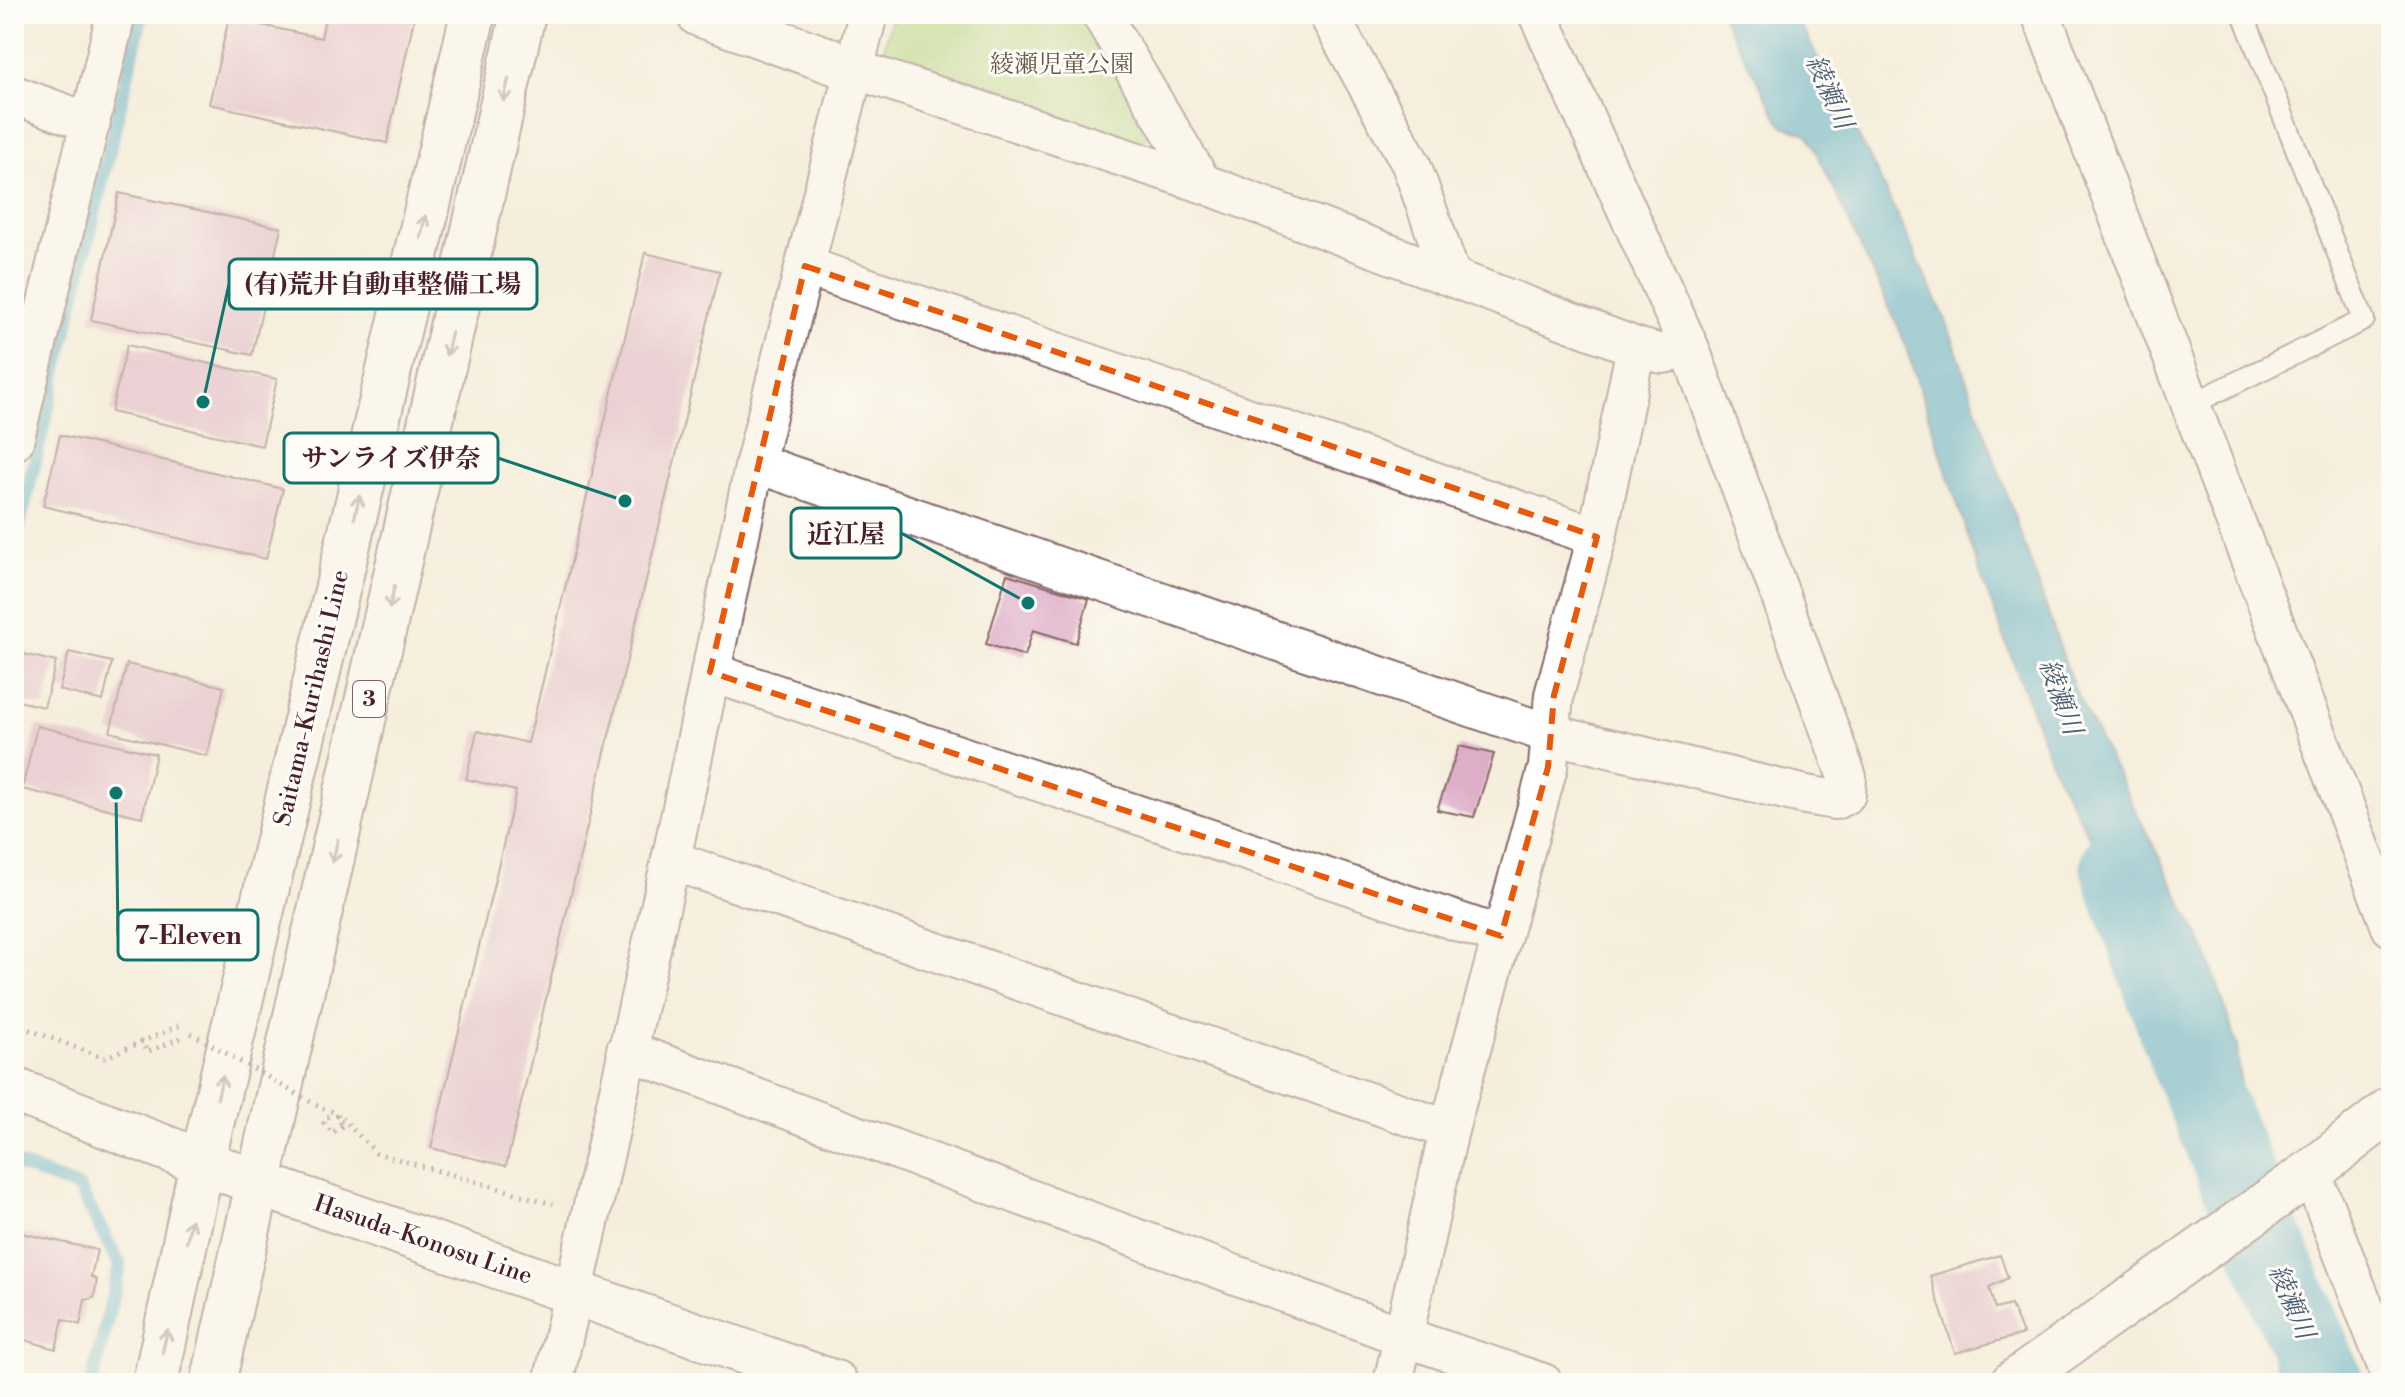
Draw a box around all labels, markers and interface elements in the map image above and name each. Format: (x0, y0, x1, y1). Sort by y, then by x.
park label: 綾瀬児童公園 (990, 50, 1134, 80)
water label: 綾瀬川 (1799, 50, 1861, 137)
one-way arrow (498, 77, 513, 102)
one-way arrow (416, 214, 431, 240)
callout: (有)荒井自動車整備工場 (229, 259, 537, 309)
text: (有)荒井自動車整備工場 (245, 269, 521, 301)
one-way arrow (441, 330, 456, 356)
callout: サンライズ伊奈 (284, 433, 498, 483)
text: サンライズ伊奈 (301, 443, 481, 475)
one-way arrow (350, 495, 365, 521)
callout: 近江屋 (791, 508, 901, 558)
text: 近江屋 (807, 519, 885, 551)
street label: Saitama-Kurihashi Line (268, 567, 356, 829)
one-way arrow (384, 584, 399, 610)
water label: 綾瀬川 (2032, 655, 2089, 742)
road number: 3 (353, 681, 385, 717)
one-way arrow (327, 838, 342, 863)
callout: 7-Eleven (118, 910, 258, 960)
text: 7-Eleven (134, 920, 242, 952)
one-way arrow (213, 1075, 228, 1101)
street label: Hasuda-Konosu Line (310, 1189, 536, 1291)
one-way arrow (182, 1218, 197, 1244)
water label: 綾瀬川 (2261, 1260, 2322, 1347)
one-way arrow (158, 1328, 173, 1354)

